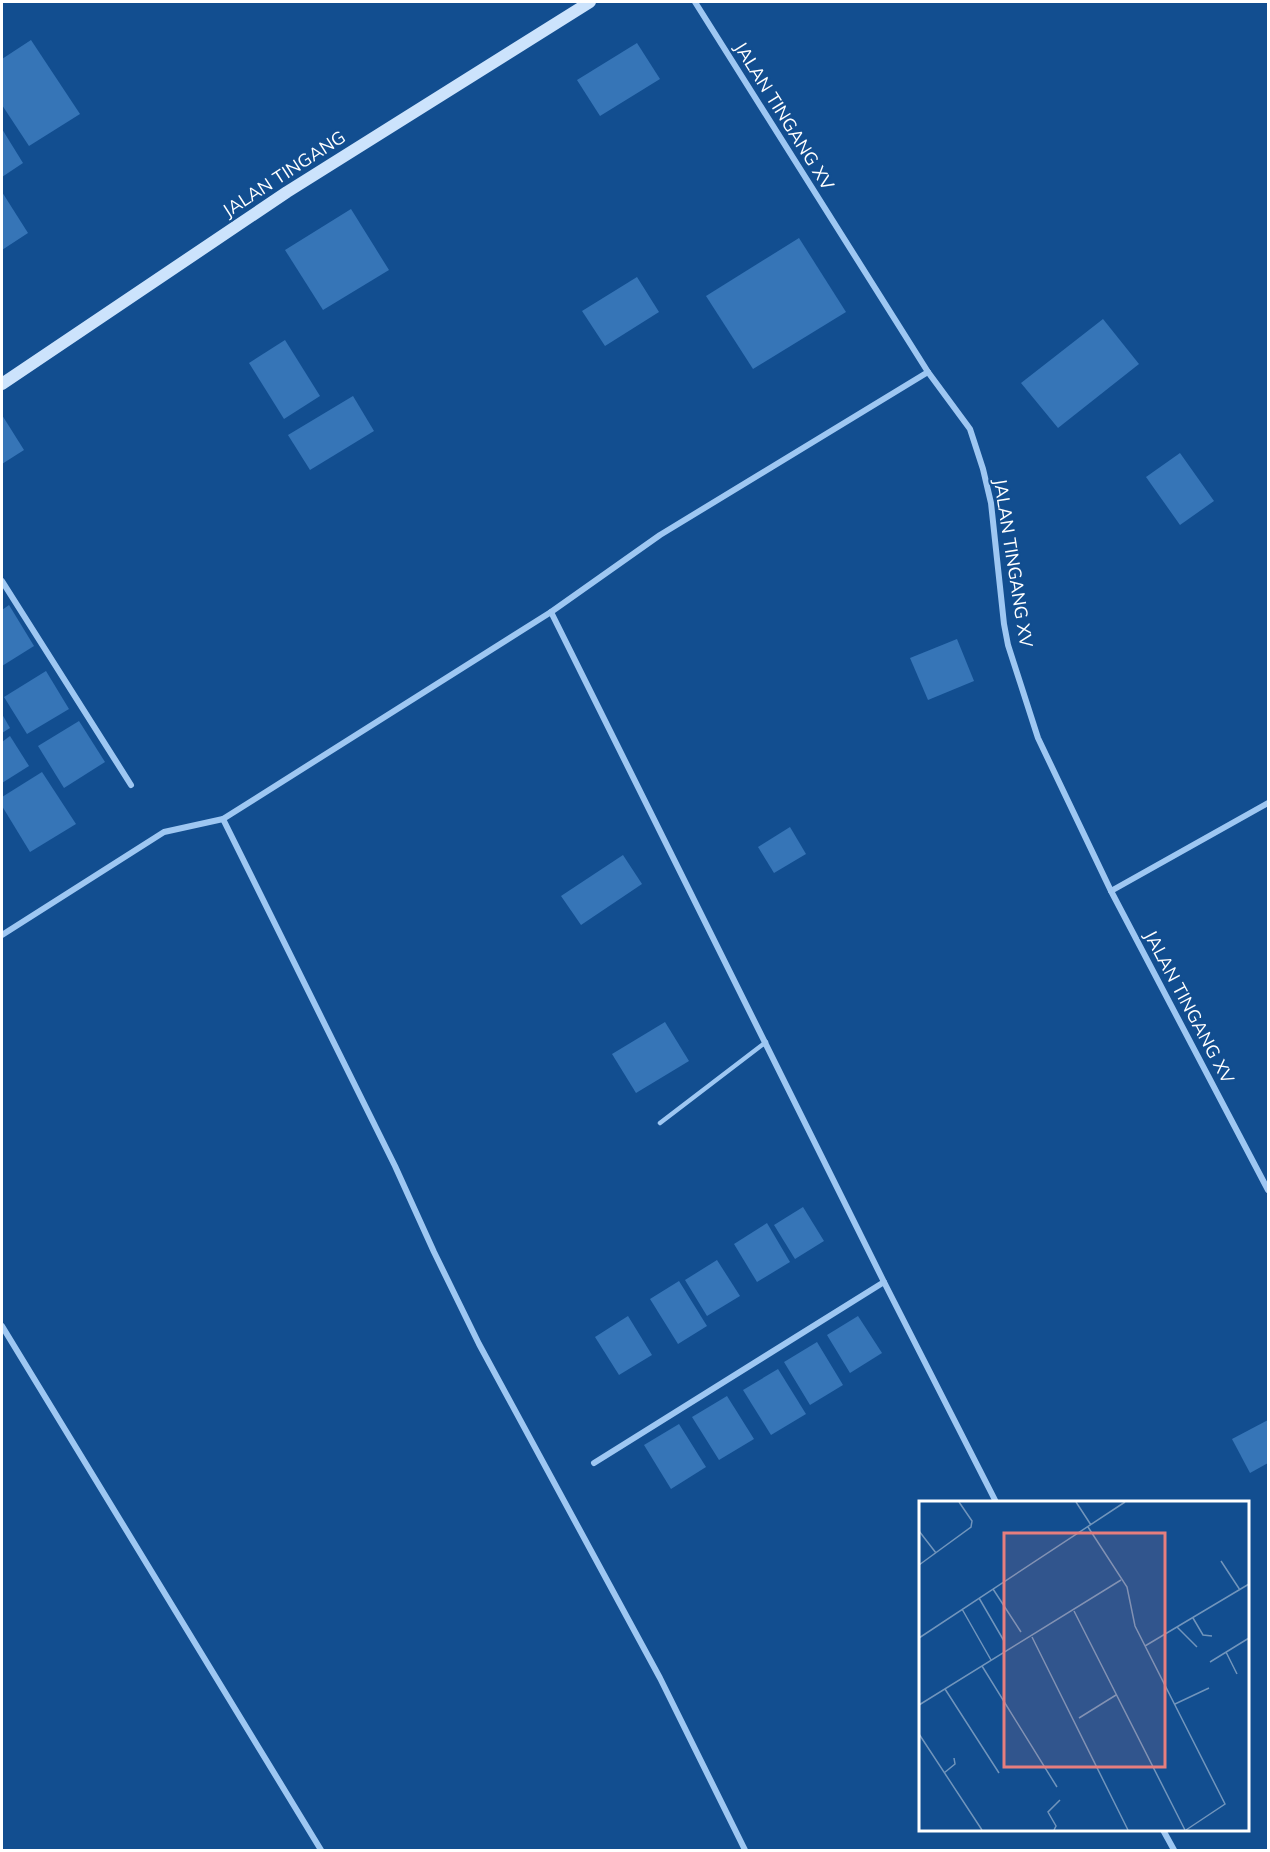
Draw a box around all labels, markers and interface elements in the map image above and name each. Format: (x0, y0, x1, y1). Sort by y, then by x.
street label: JALAN TINGANG XV (729, 37, 840, 195)
street label: JALAN TINGANG (218, 125, 350, 222)
street label: JALAN TINGANG XV (989, 477, 1038, 649)
street label: JALAN TINGANG XV (1139, 926, 1240, 1088)
inset map (919, 1501, 1249, 1831)

